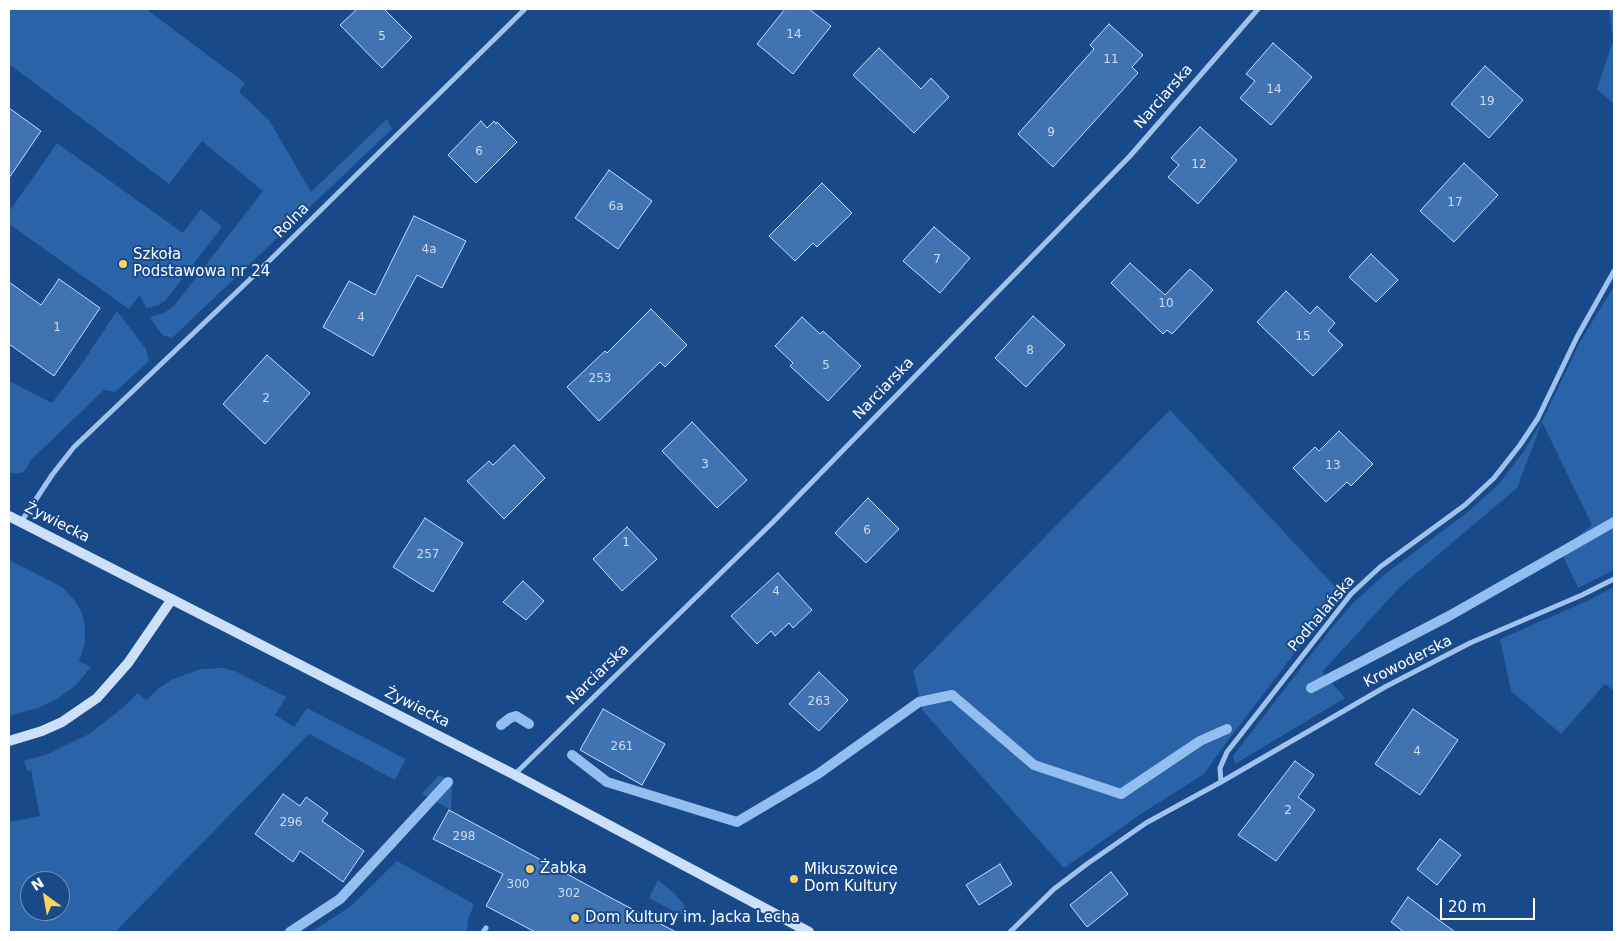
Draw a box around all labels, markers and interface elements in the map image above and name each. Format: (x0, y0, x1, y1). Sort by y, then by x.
house number: 14 (786, 28, 802, 42)
house number: 5 (378, 30, 386, 44)
house number: 11 (1103, 53, 1119, 67)
street label: Narciarska (1131, 61, 1197, 133)
house number: 14 (1266, 83, 1282, 97)
house number: 19 (1479, 95, 1495, 109)
house number: 9 (1047, 126, 1055, 140)
house number: 6 (475, 145, 483, 159)
house number: 12 (1191, 158, 1207, 172)
house number: 17 (1447, 196, 1463, 210)
street label: Rolna (271, 200, 313, 242)
house number: 6a (609, 200, 623, 214)
house number: 4a (422, 243, 436, 257)
place label: Szkoła Podstawowa nr 24 (133, 246, 270, 281)
house number: 7 (933, 253, 941, 267)
marker: Szkoła Podstawowa nr 24 (117, 258, 129, 270)
house number: 10 (1158, 297, 1174, 311)
house number: 4 (357, 311, 365, 325)
house number: 1 (53, 321, 61, 335)
house number: 15 (1295, 330, 1311, 344)
house number: 8 (1026, 344, 1034, 358)
street label: Narciarska (850, 354, 918, 424)
house number: 5 (822, 359, 830, 373)
house number: 253 (589, 372, 611, 386)
house number: 2 (262, 392, 270, 406)
house number: 3 (701, 458, 709, 472)
house number: 13 (1325, 459, 1341, 473)
street label: Żywiecka (21, 499, 93, 547)
house number: 6 (863, 524, 871, 538)
house number: 1 (622, 536, 630, 550)
house number: 257 (417, 548, 439, 562)
street label: Podhalańska (1285, 572, 1359, 656)
house number: 4 (772, 585, 780, 599)
street label: Krowoderska (1361, 632, 1455, 692)
street label: Narciarska (563, 641, 633, 709)
street label: Żywiecka (381, 684, 453, 732)
house number: 263 (808, 695, 830, 709)
house number: 261 (611, 740, 633, 754)
house number: 4 (1413, 745, 1421, 759)
house number: 2 (1284, 804, 1292, 818)
house number: 296 (280, 816, 302, 830)
house number: 298 (453, 830, 475, 844)
place label: Żabka (540, 860, 587, 878)
place label: Mikuszowice Dom Kultury (804, 861, 898, 896)
marker: Żabka (524, 863, 536, 875)
north arrow (20, 871, 70, 921)
marker: Mikuszowice Dom Kultury (788, 873, 800, 885)
text: N (28, 874, 47, 894)
house number: 300 (507, 878, 529, 892)
house number: 302 (558, 887, 580, 901)
scale bar (1443, 888, 1538, 920)
text: 20 m (1448, 898, 1486, 916)
place label: Dom Kultury im. Jacka Lecha (585, 909, 800, 927)
marker: Dom Kultury im. Jacka Lecha (569, 912, 581, 924)

